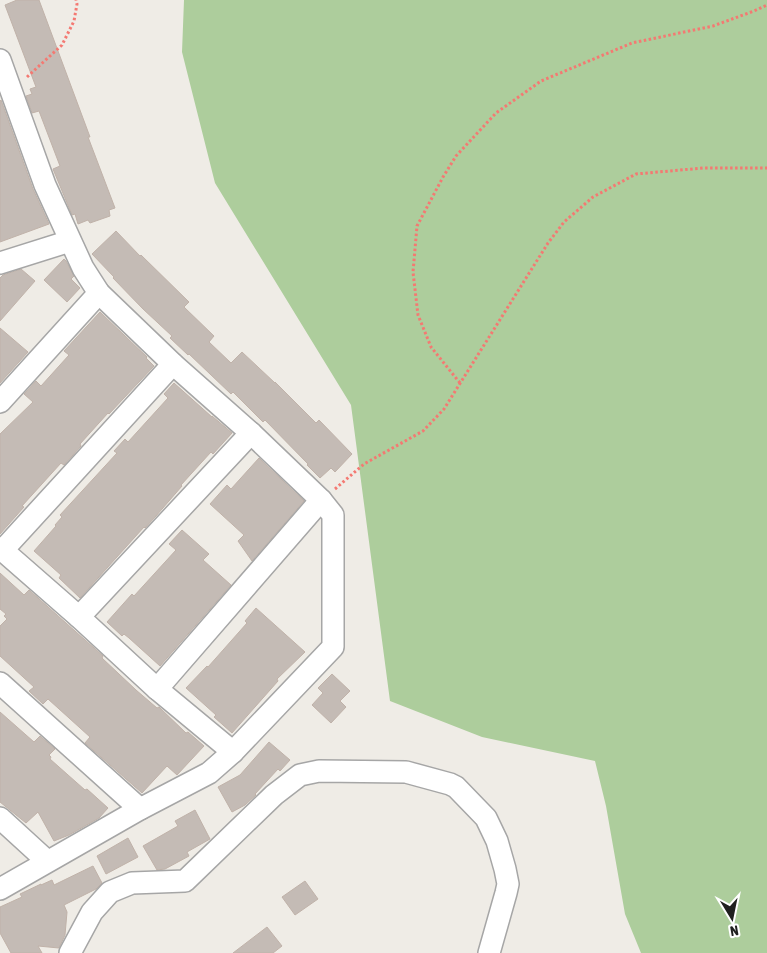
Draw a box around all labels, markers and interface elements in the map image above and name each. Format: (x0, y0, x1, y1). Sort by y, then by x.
north arrow (707, 893, 757, 943)
text: N (729, 922, 740, 939)

